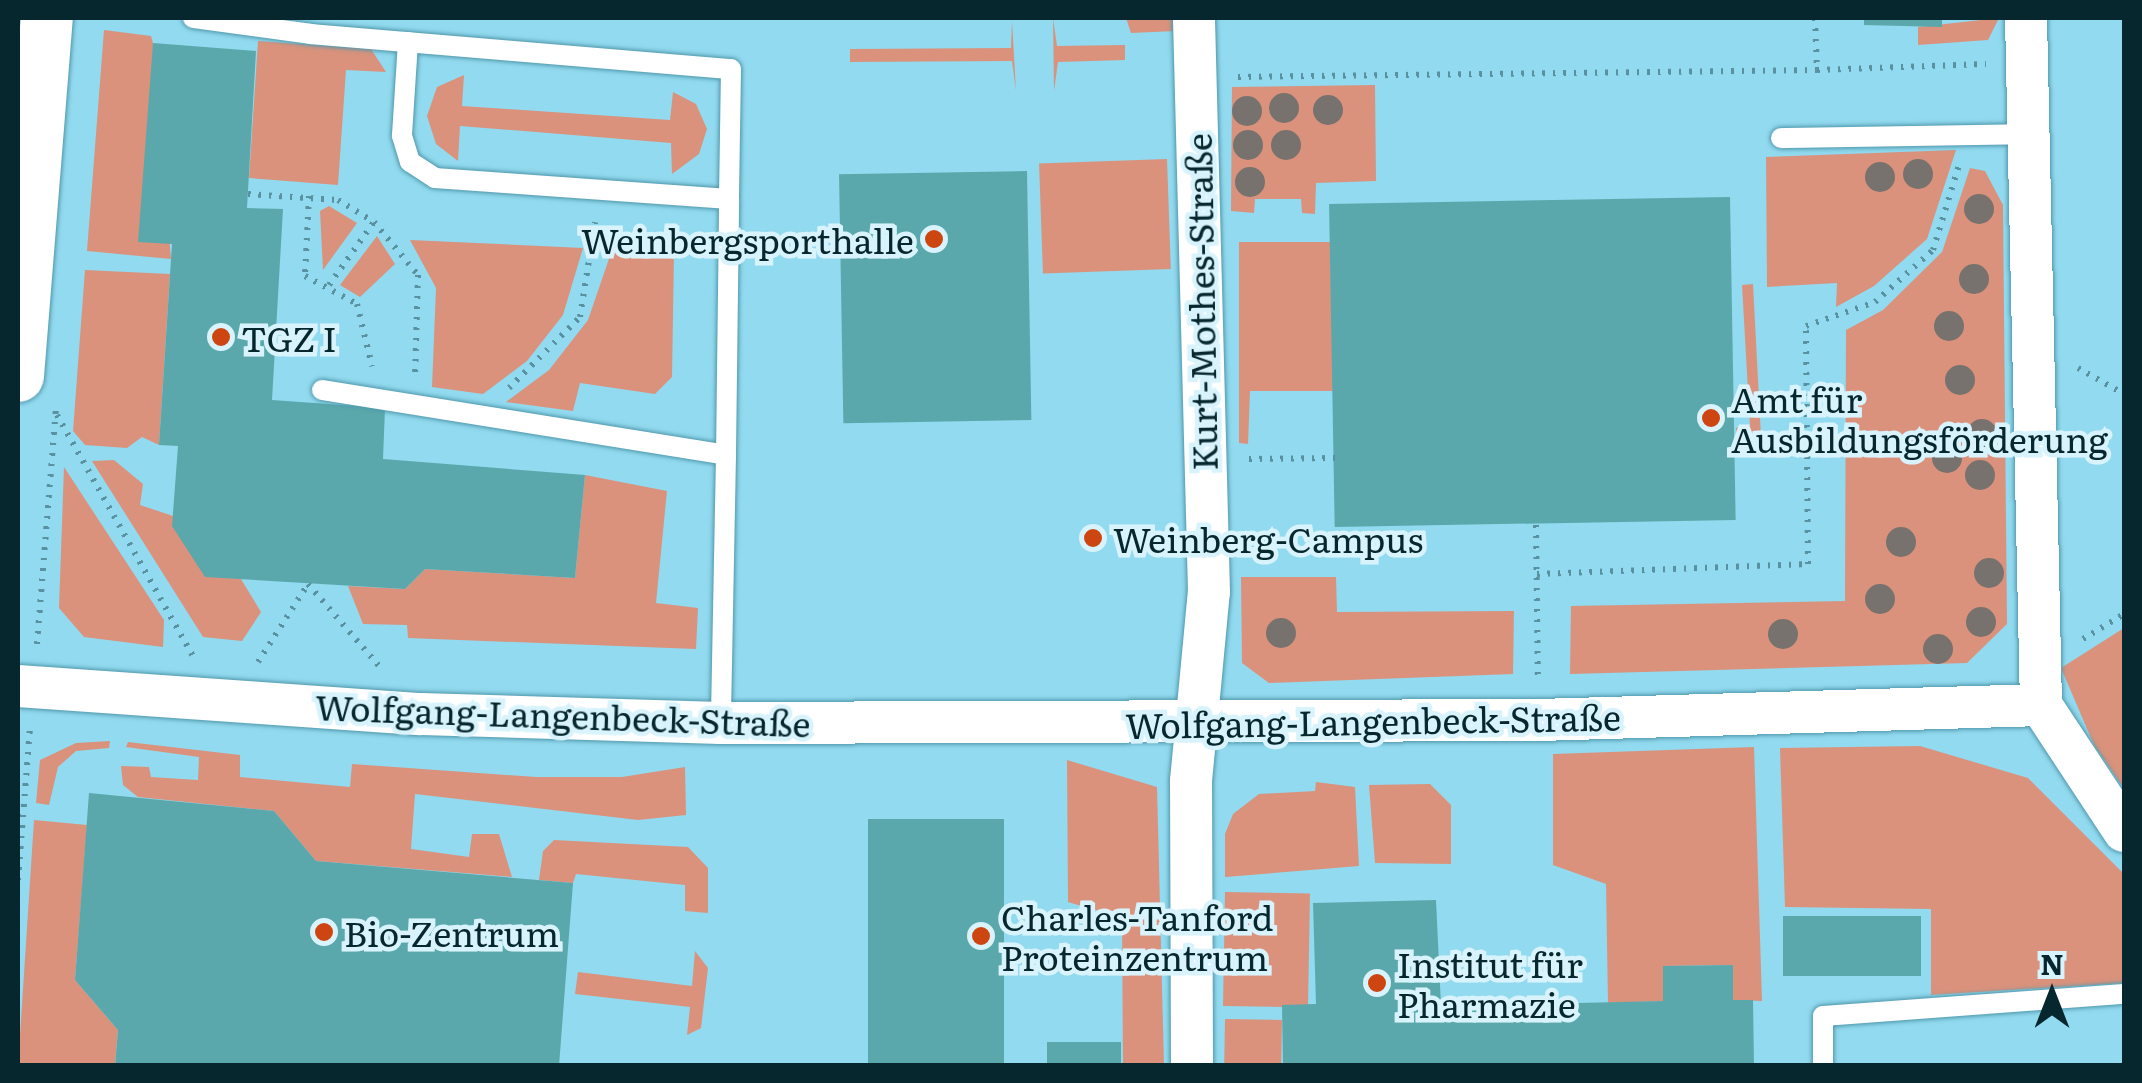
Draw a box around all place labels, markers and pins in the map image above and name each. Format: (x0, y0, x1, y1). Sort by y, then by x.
place label: Weinbergsporthalle (581, 218, 914, 260)
marker: Weinbergsporthalle (923, 228, 945, 250)
place label: TGZ I (241, 316, 337, 358)
marker: TGZ I (210, 326, 232, 348)
place label: Amt für Ausbildungsförderung (1731, 377, 2108, 459)
marker: Amt für Ausbildungsförderung (1700, 407, 1722, 429)
place label: Weinberg-Campus (1113, 517, 1423, 559)
marker: Weinberg-Campus (1082, 527, 1104, 549)
place label: Charles-Tanford Proteinzentrum (1001, 895, 1273, 977)
place label: Bio-Zentrum (344, 911, 559, 953)
marker: Bio-Zentrum (313, 921, 335, 943)
marker: Charles-Tanford Proteinzentrum (970, 925, 992, 947)
place label: Institut für Pharmazie (1397, 942, 1583, 1024)
marker: Institut für Pharmazie (1366, 972, 1388, 994)

